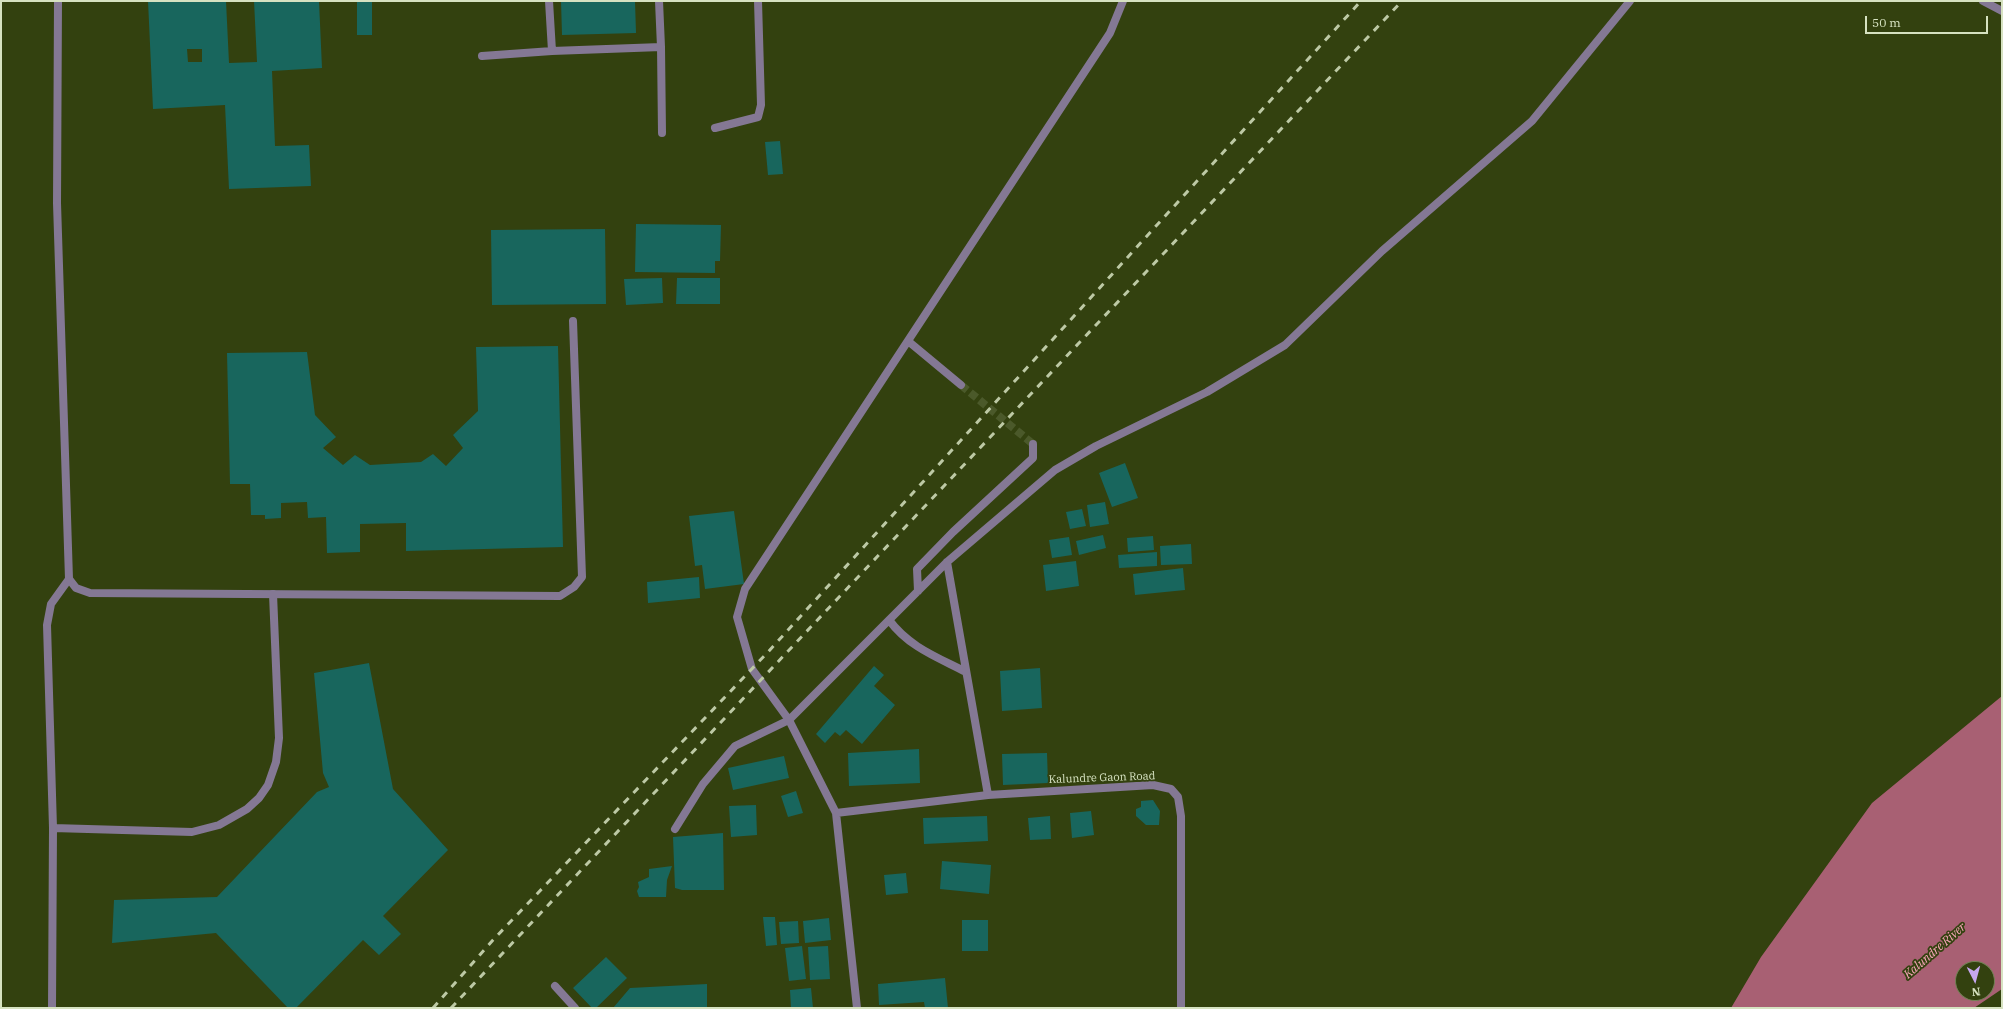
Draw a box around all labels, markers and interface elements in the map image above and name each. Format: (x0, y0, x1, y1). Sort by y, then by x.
scale bar (1867, 8, 1990, 34)
text: 50 m (1872, 15, 1901, 30)
street label: Kalundre Gaon Road (1048, 770, 1156, 786)
water label: Kalundre River (1901, 920, 1969, 982)
north arrow (1955, 961, 1995, 1001)
text: N (1971, 985, 1981, 999)

